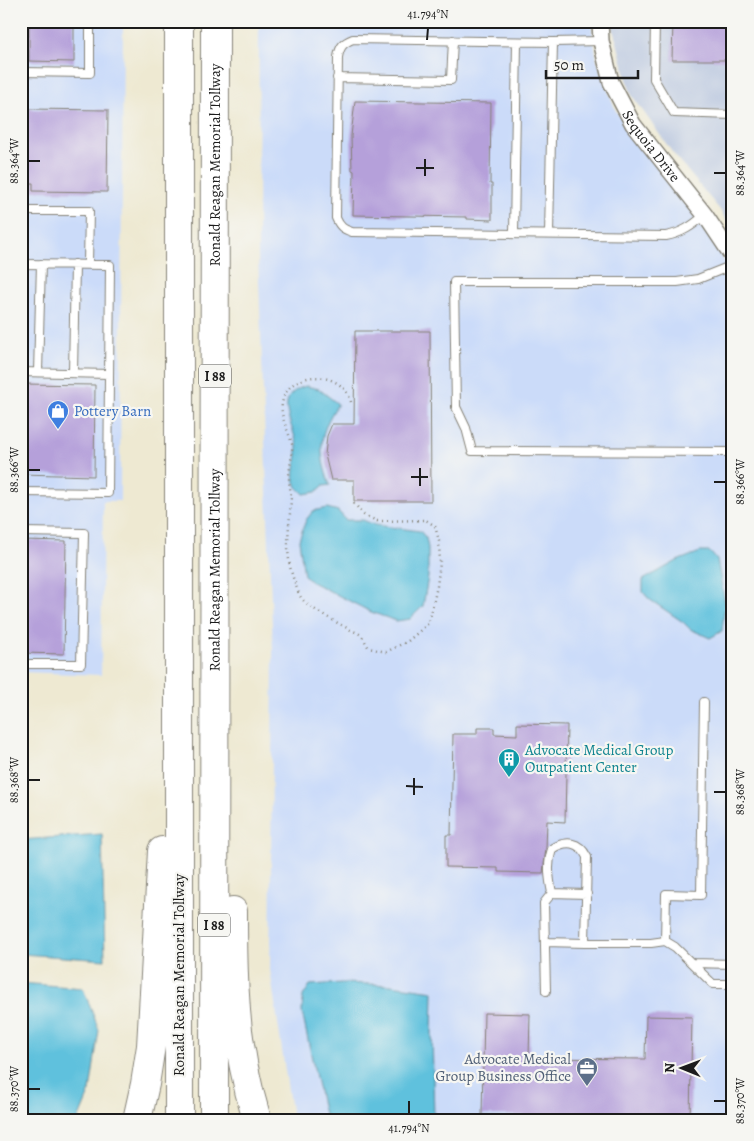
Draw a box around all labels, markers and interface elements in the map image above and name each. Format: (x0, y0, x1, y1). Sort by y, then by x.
text: 41.794°N (407, 6, 449, 22)
scale bar (546, 48, 639, 80)
text: 50 m (554, 55, 584, 75)
street label: Ronald Reagan Memorial Tollway (205, 63, 225, 266)
street label: Sequoia Drive (617, 107, 685, 186)
text: 88.364°W (6, 137, 22, 184)
text: 88.364°W (732, 149, 748, 196)
road number: I 88 (199, 364, 231, 388)
shop icon: Pottery Barn (46, 399, 70, 430)
place label: Pottery Barn (74, 401, 151, 421)
text: 88.366°W (6, 446, 22, 493)
text: 88.366°W (732, 458, 748, 505)
street label: Ronald Reagan Memorial Tollway (204, 468, 225, 671)
place label: Advocate Medical Group Outpatient Center (524, 740, 673, 777)
building icon: Advocate Medical Group Outpatient Center (497, 747, 521, 778)
text: 88.368°W (6, 756, 22, 803)
text: 88.368°W (732, 768, 748, 815)
street label: Ronald Reagan Memorial Tollway (169, 873, 189, 1076)
road number: I 88 (198, 914, 230, 936)
north arrow (656, 1044, 706, 1094)
place label: Advocate Medical Group Business Office (435, 1049, 571, 1086)
office icon: Advocate Medical Group Business Office (575, 1056, 599, 1087)
text: N (660, 1063, 679, 1073)
text: 88.370°W (6, 1065, 22, 1112)
text: 88.370°W (732, 1077, 748, 1124)
text: 41.794°N (388, 1120, 430, 1136)

